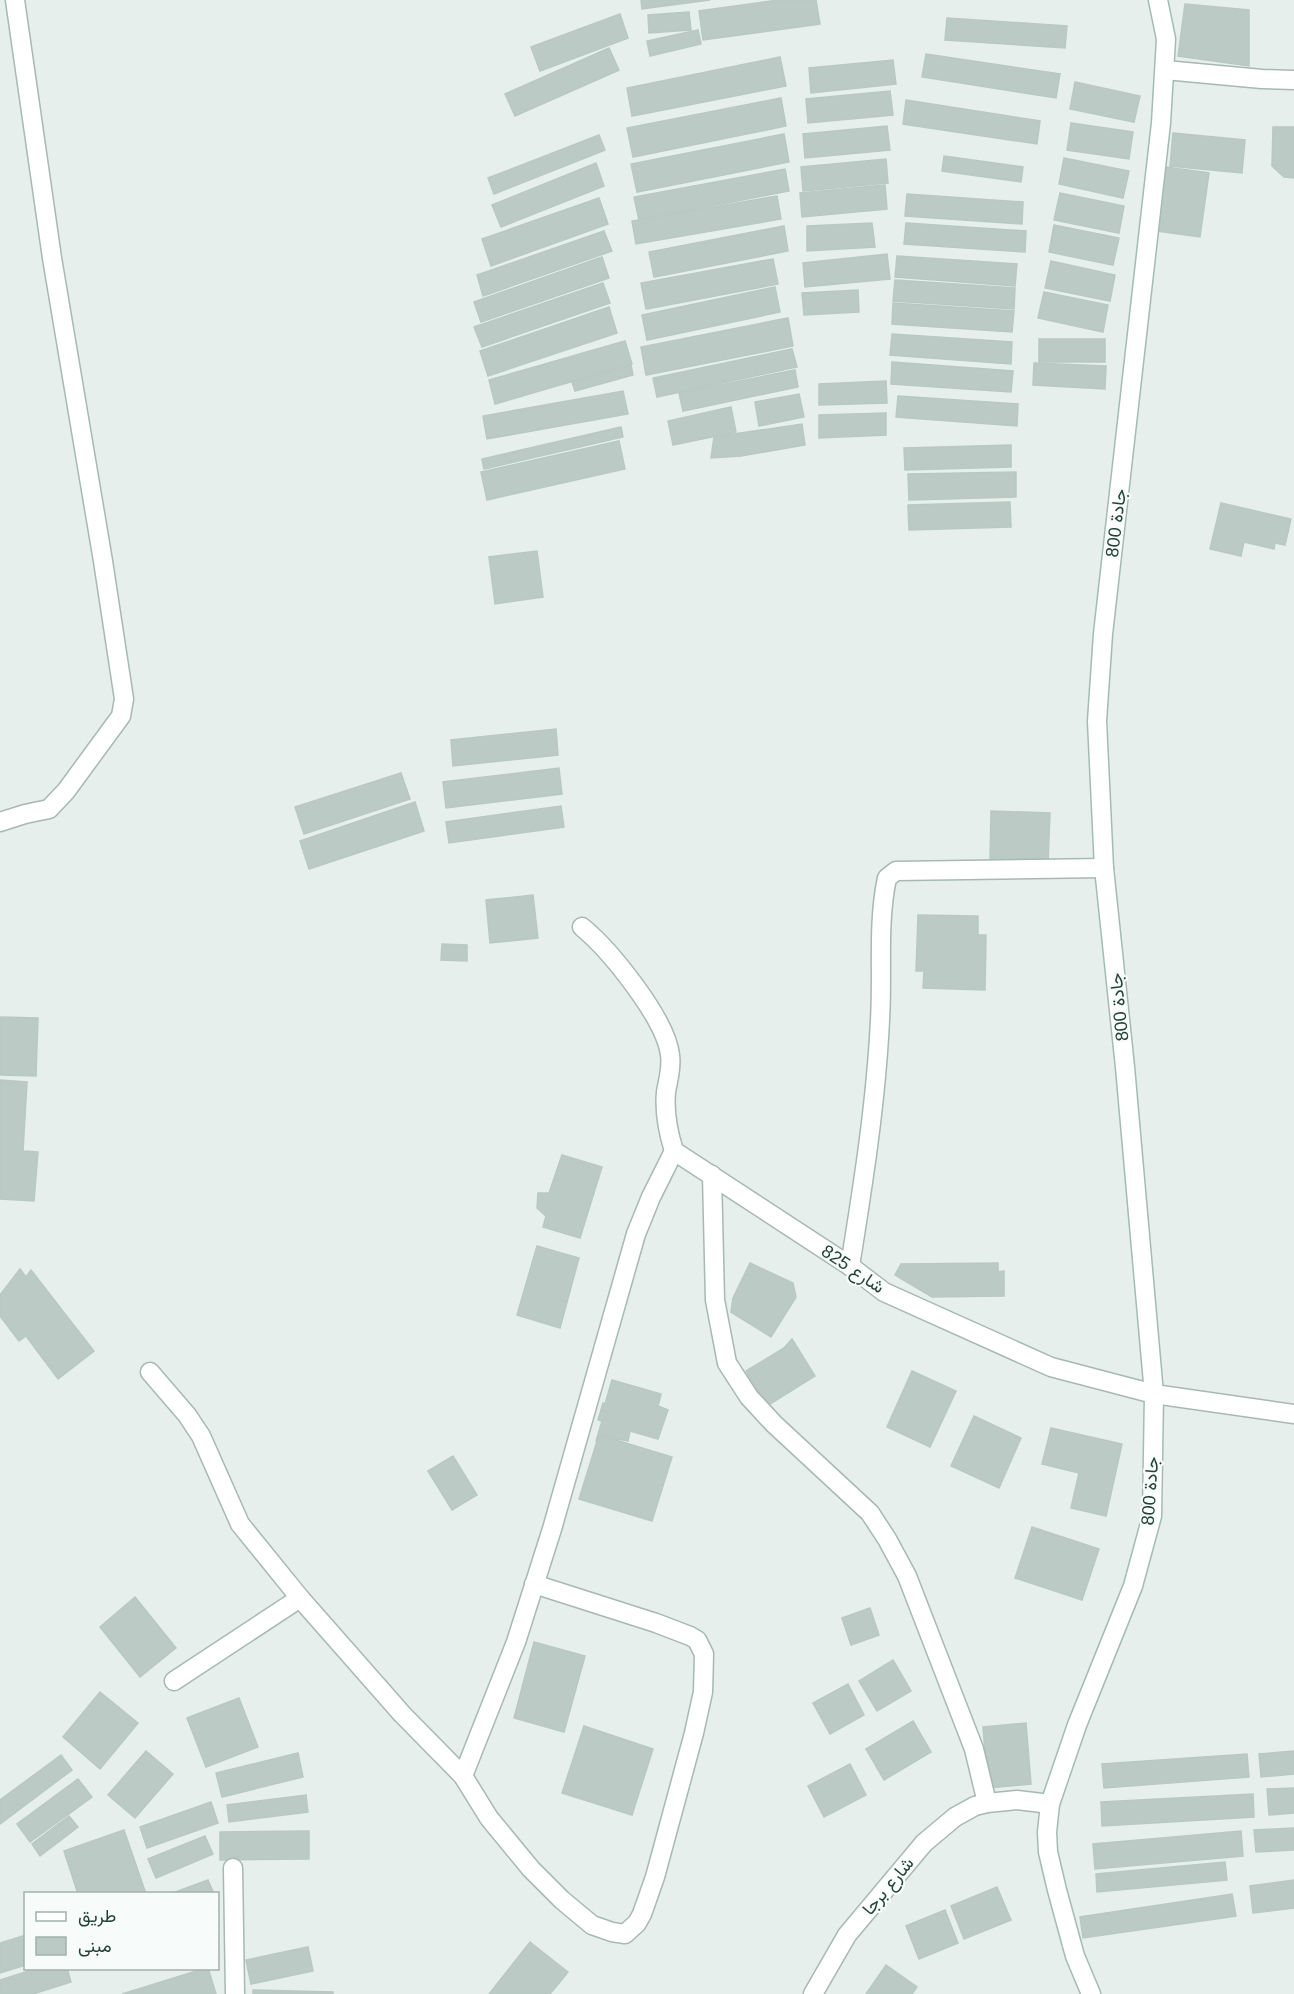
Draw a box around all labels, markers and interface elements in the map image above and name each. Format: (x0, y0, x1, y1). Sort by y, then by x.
street label: جادة 800 (1102, 488, 1130, 558)
street label: جادة 800 (1105, 972, 1133, 1042)
street label: شارع 825 (817, 1241, 888, 1299)
street label: جادة 800 (1138, 1456, 1162, 1526)
street label: شارع برجا (858, 1853, 919, 1920)
legend (24, 1892, 219, 1970)
text: طريق (78, 1906, 116, 1927)
text: مبنى (78, 1936, 112, 1957)

